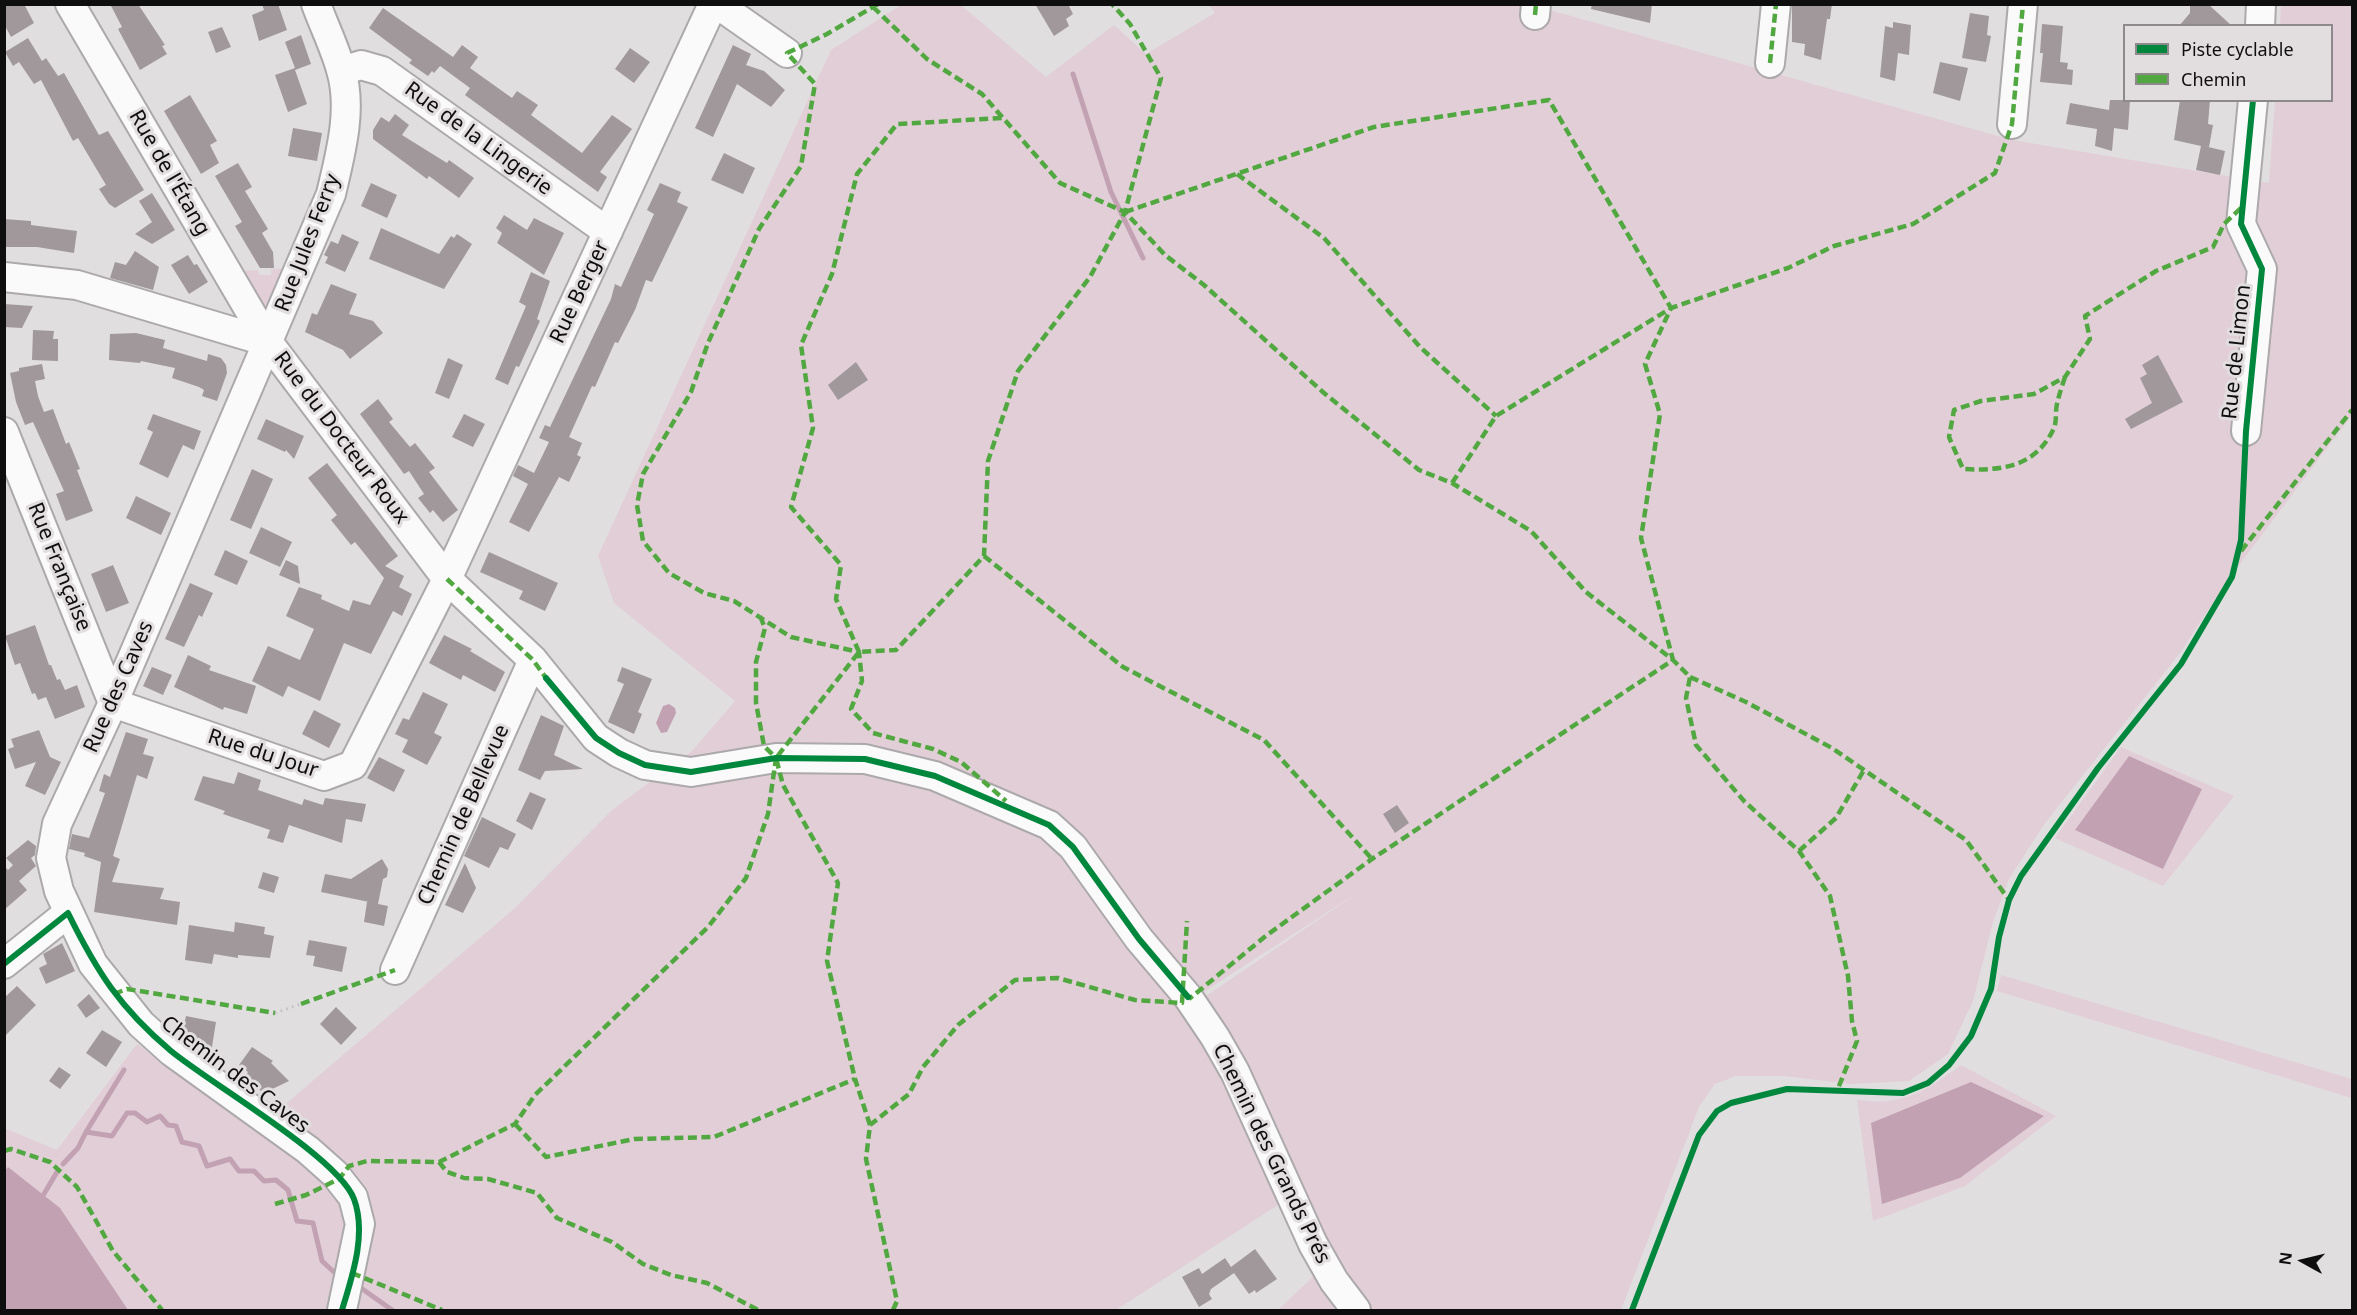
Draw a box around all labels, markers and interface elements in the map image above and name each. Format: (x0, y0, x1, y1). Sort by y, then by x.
legend (2123, 24, 2333, 102)
text: Piste cyclable (2181, 37, 2294, 61)
text: Chemin (2181, 67, 2246, 91)
street label: Rue de la Lingerie (399, 77, 557, 201)
street label: Rue de l'Étang (123, 106, 215, 240)
street label: Rue Jules Ferry (270, 171, 346, 315)
street label: Rue Berger (545, 236, 615, 348)
street label: Rue de Limon (2217, 283, 2257, 421)
street label: Rue du Docteur Roux (268, 347, 414, 529)
street label: Rue Française (22, 499, 96, 635)
street label: Rue des Caves (79, 617, 159, 757)
street label: Chemin de Bellevue (413, 721, 515, 909)
street label: Rue du Jour (205, 724, 321, 784)
street label: Chemin des Caves (156, 1011, 314, 1139)
street label: Chemin des Grands Prés (1207, 1040, 1335, 1268)
north arrow (2273, 1231, 2333, 1291)
text: N (2273, 1251, 2297, 1266)

